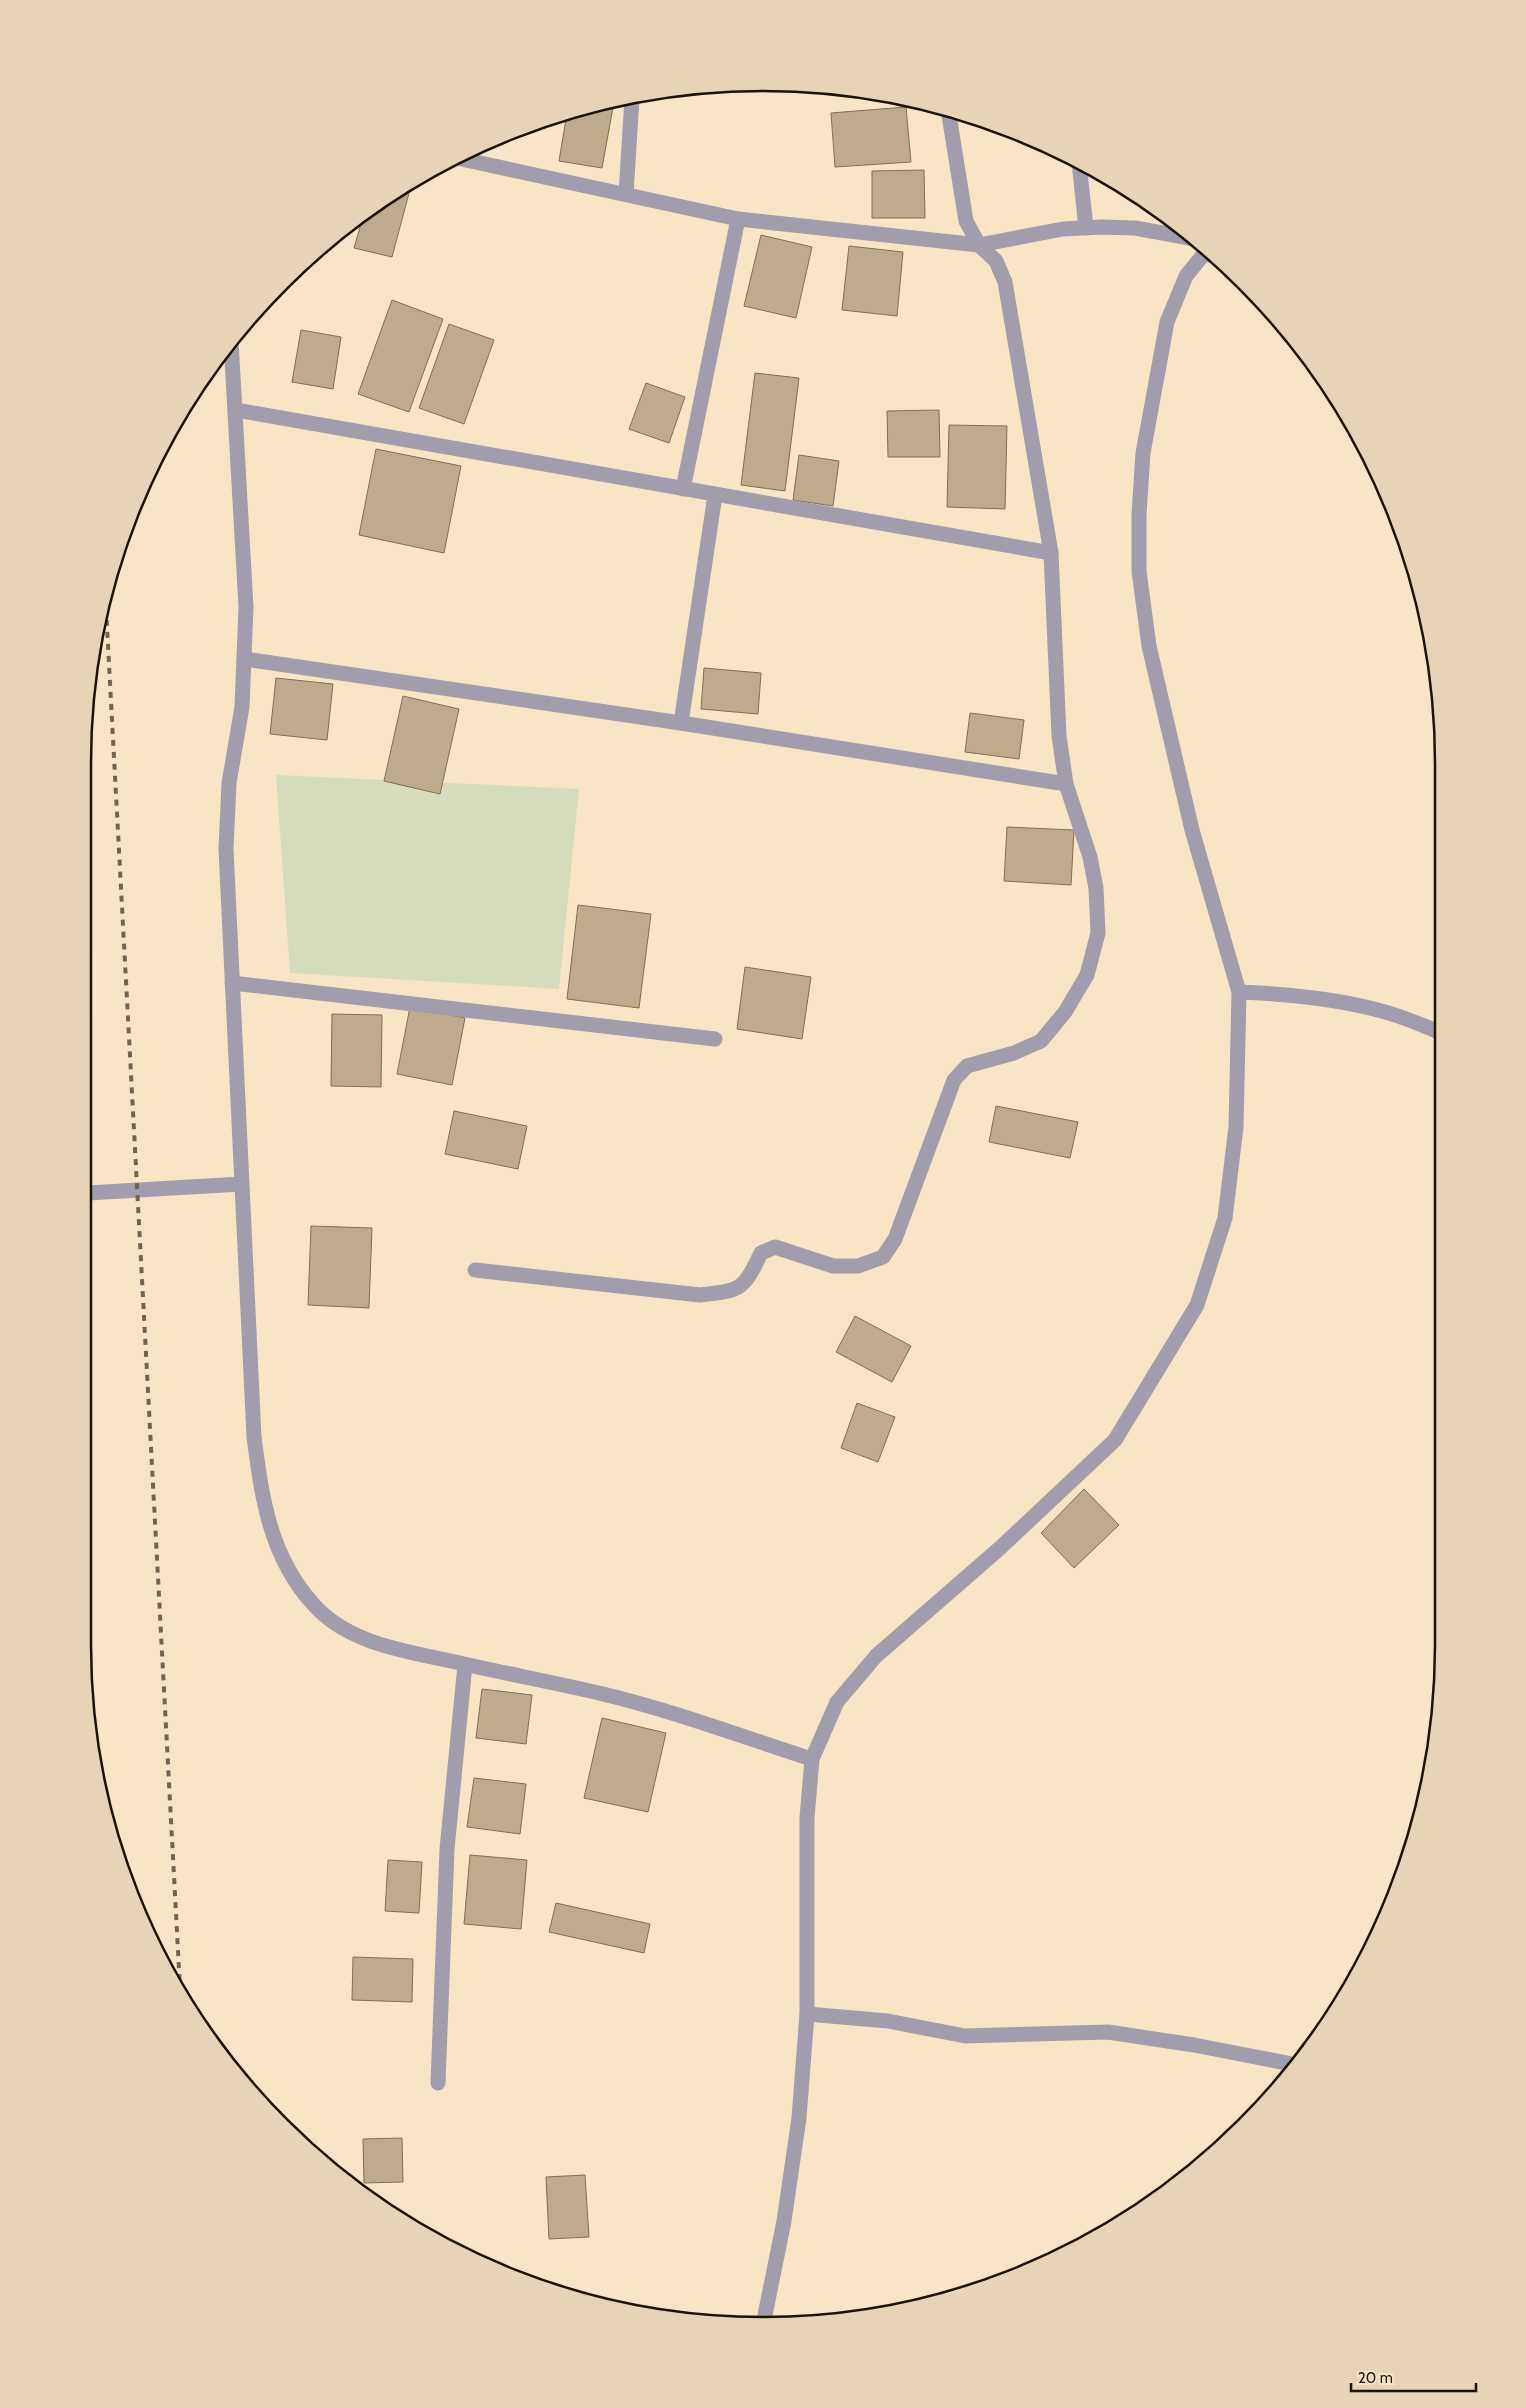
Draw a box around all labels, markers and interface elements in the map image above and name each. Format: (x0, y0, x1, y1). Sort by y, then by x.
scale bar (1351, 2360, 1476, 2392)
text: 20 m (1358, 2369, 1393, 2387)

